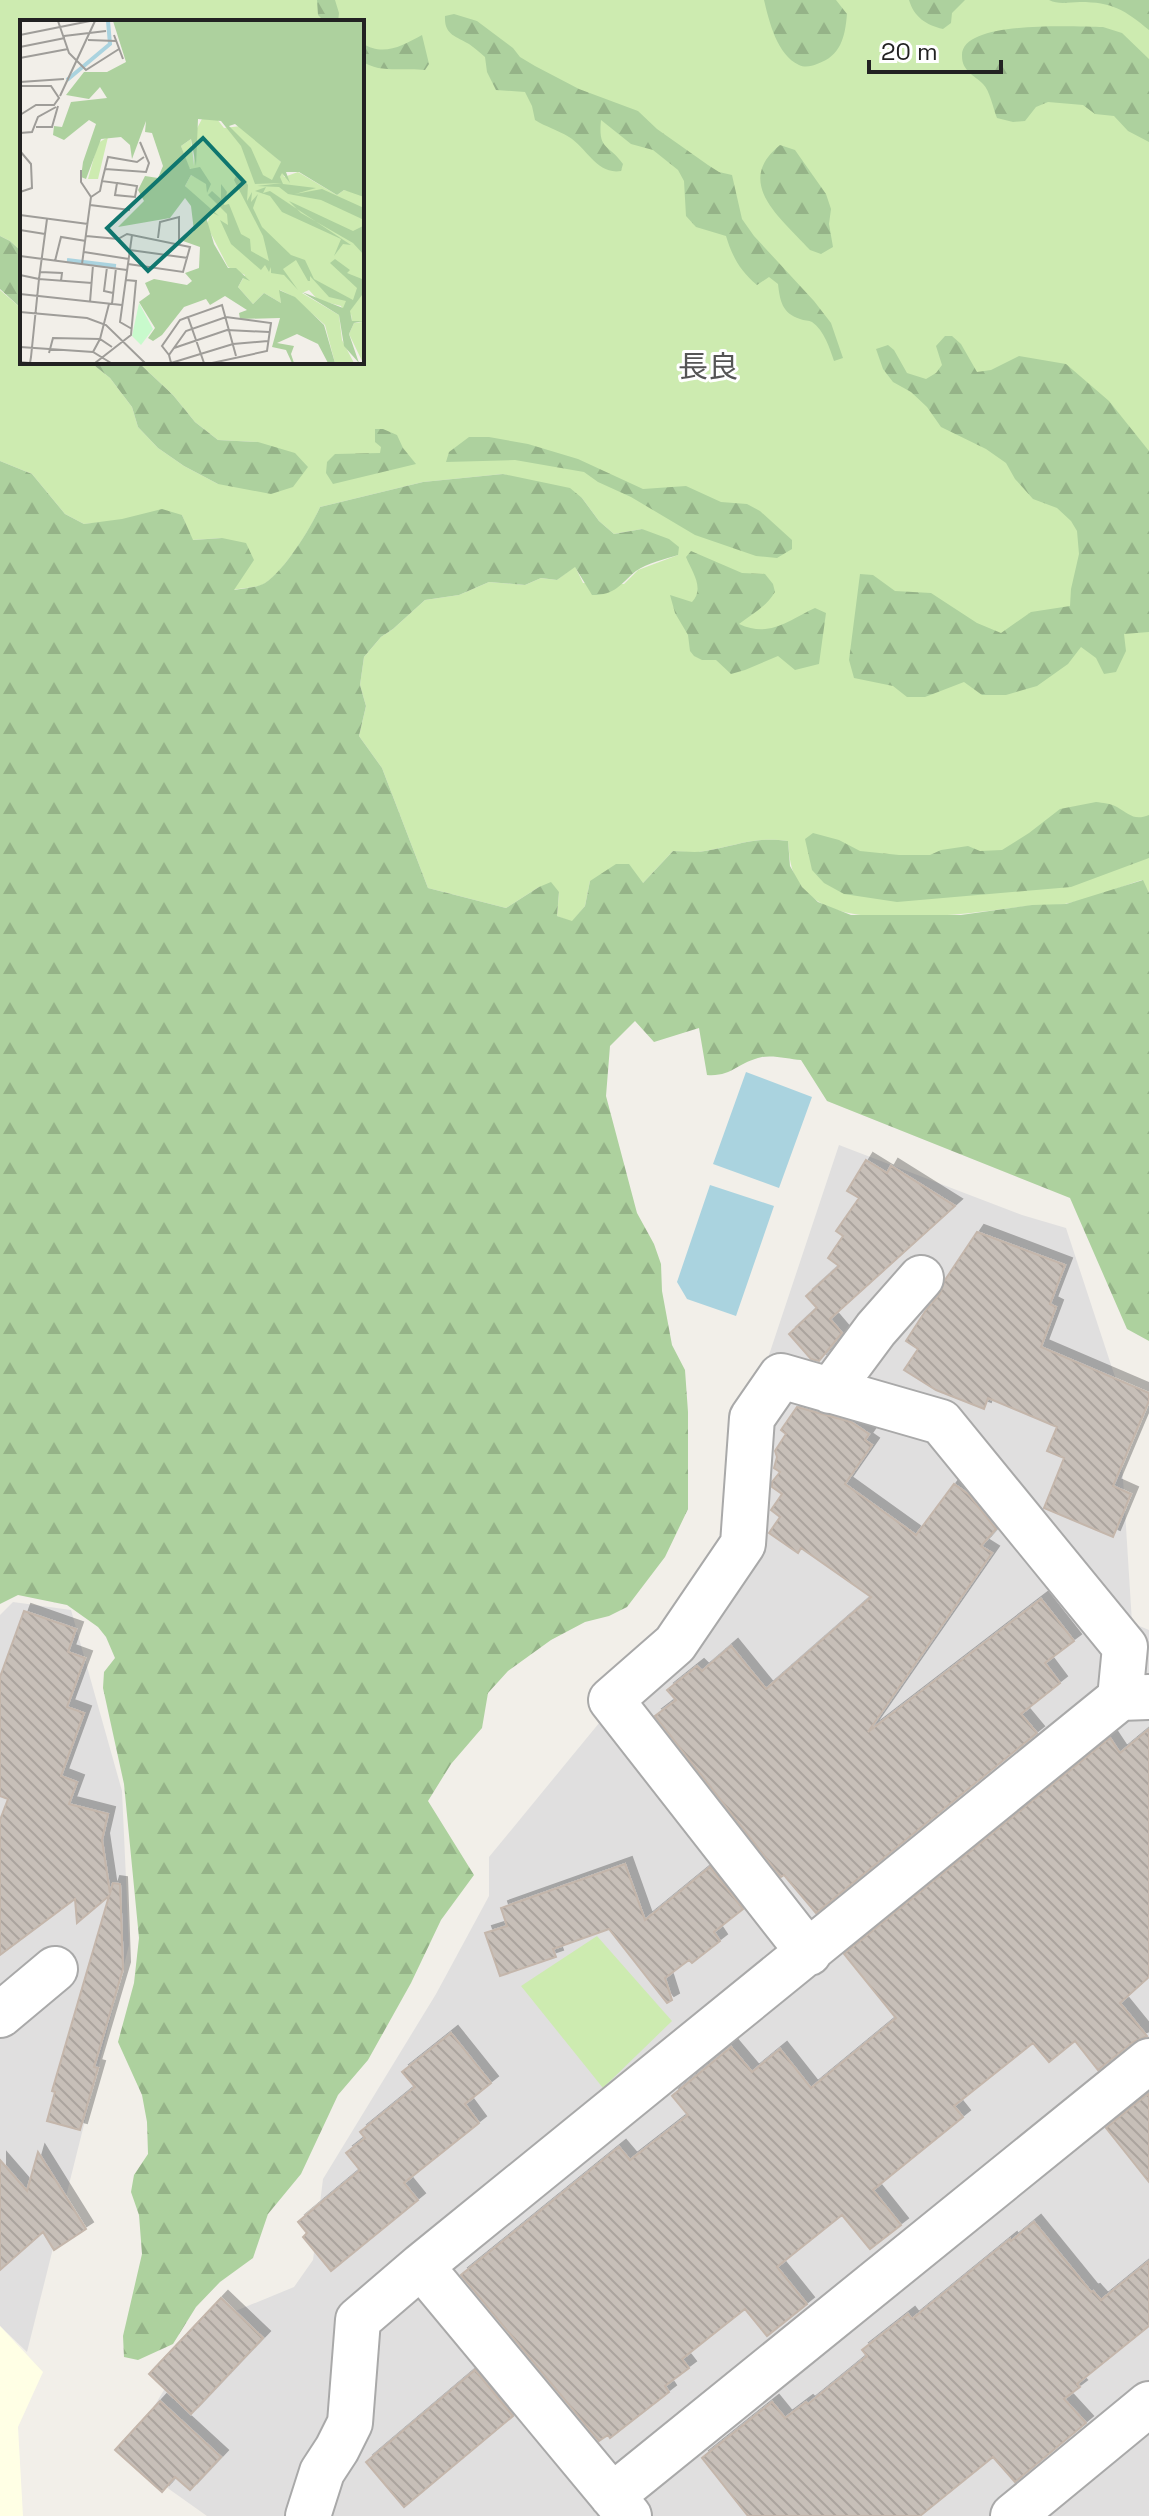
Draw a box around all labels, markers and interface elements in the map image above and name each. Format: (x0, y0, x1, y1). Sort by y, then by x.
inset map (20, 20, 364, 364)
scale bar (869, 24, 1001, 74)
text: 20 m (881, 36, 938, 67)
district label: 長良 (678, 347, 738, 386)

